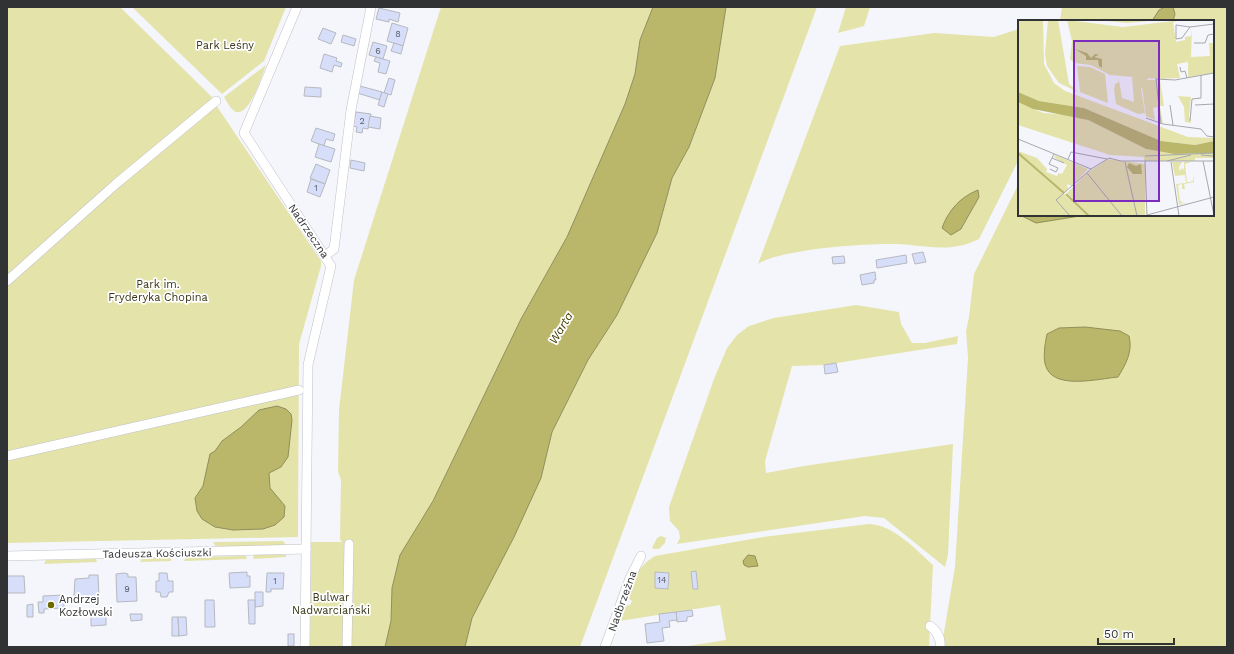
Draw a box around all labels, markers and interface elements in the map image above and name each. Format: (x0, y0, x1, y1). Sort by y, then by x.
inset map (1018, 20, 1214, 216)
house number: 8 (395, 29, 401, 39)
park label: Park Leśny (196, 39, 254, 52)
house number: 6 (375, 46, 381, 56)
house number: 2 (359, 116, 365, 126)
house number: 1 (314, 183, 318, 193)
street label: Nadrzeczna (286, 202, 332, 261)
park label: Park im. Fryderyka Chopina (108, 278, 208, 304)
water label: Warta (546, 309, 576, 347)
street label: Tadeusza Kościuszki (102, 546, 212, 561)
street label: Nadbrzeżna (605, 569, 639, 633)
house number: 14 (657, 575, 667, 585)
house number: 1 (273, 576, 277, 586)
house number: 9 (124, 584, 130, 594)
park label: Bulwar Nadwarciański (292, 591, 370, 617)
place label: Andrzej Kozłowski (59, 593, 113, 619)
marker: Andrzej Kozłowski (46, 600, 56, 610)
scale bar (1098, 620, 1174, 646)
text: 50 m (1104, 627, 1134, 641)

